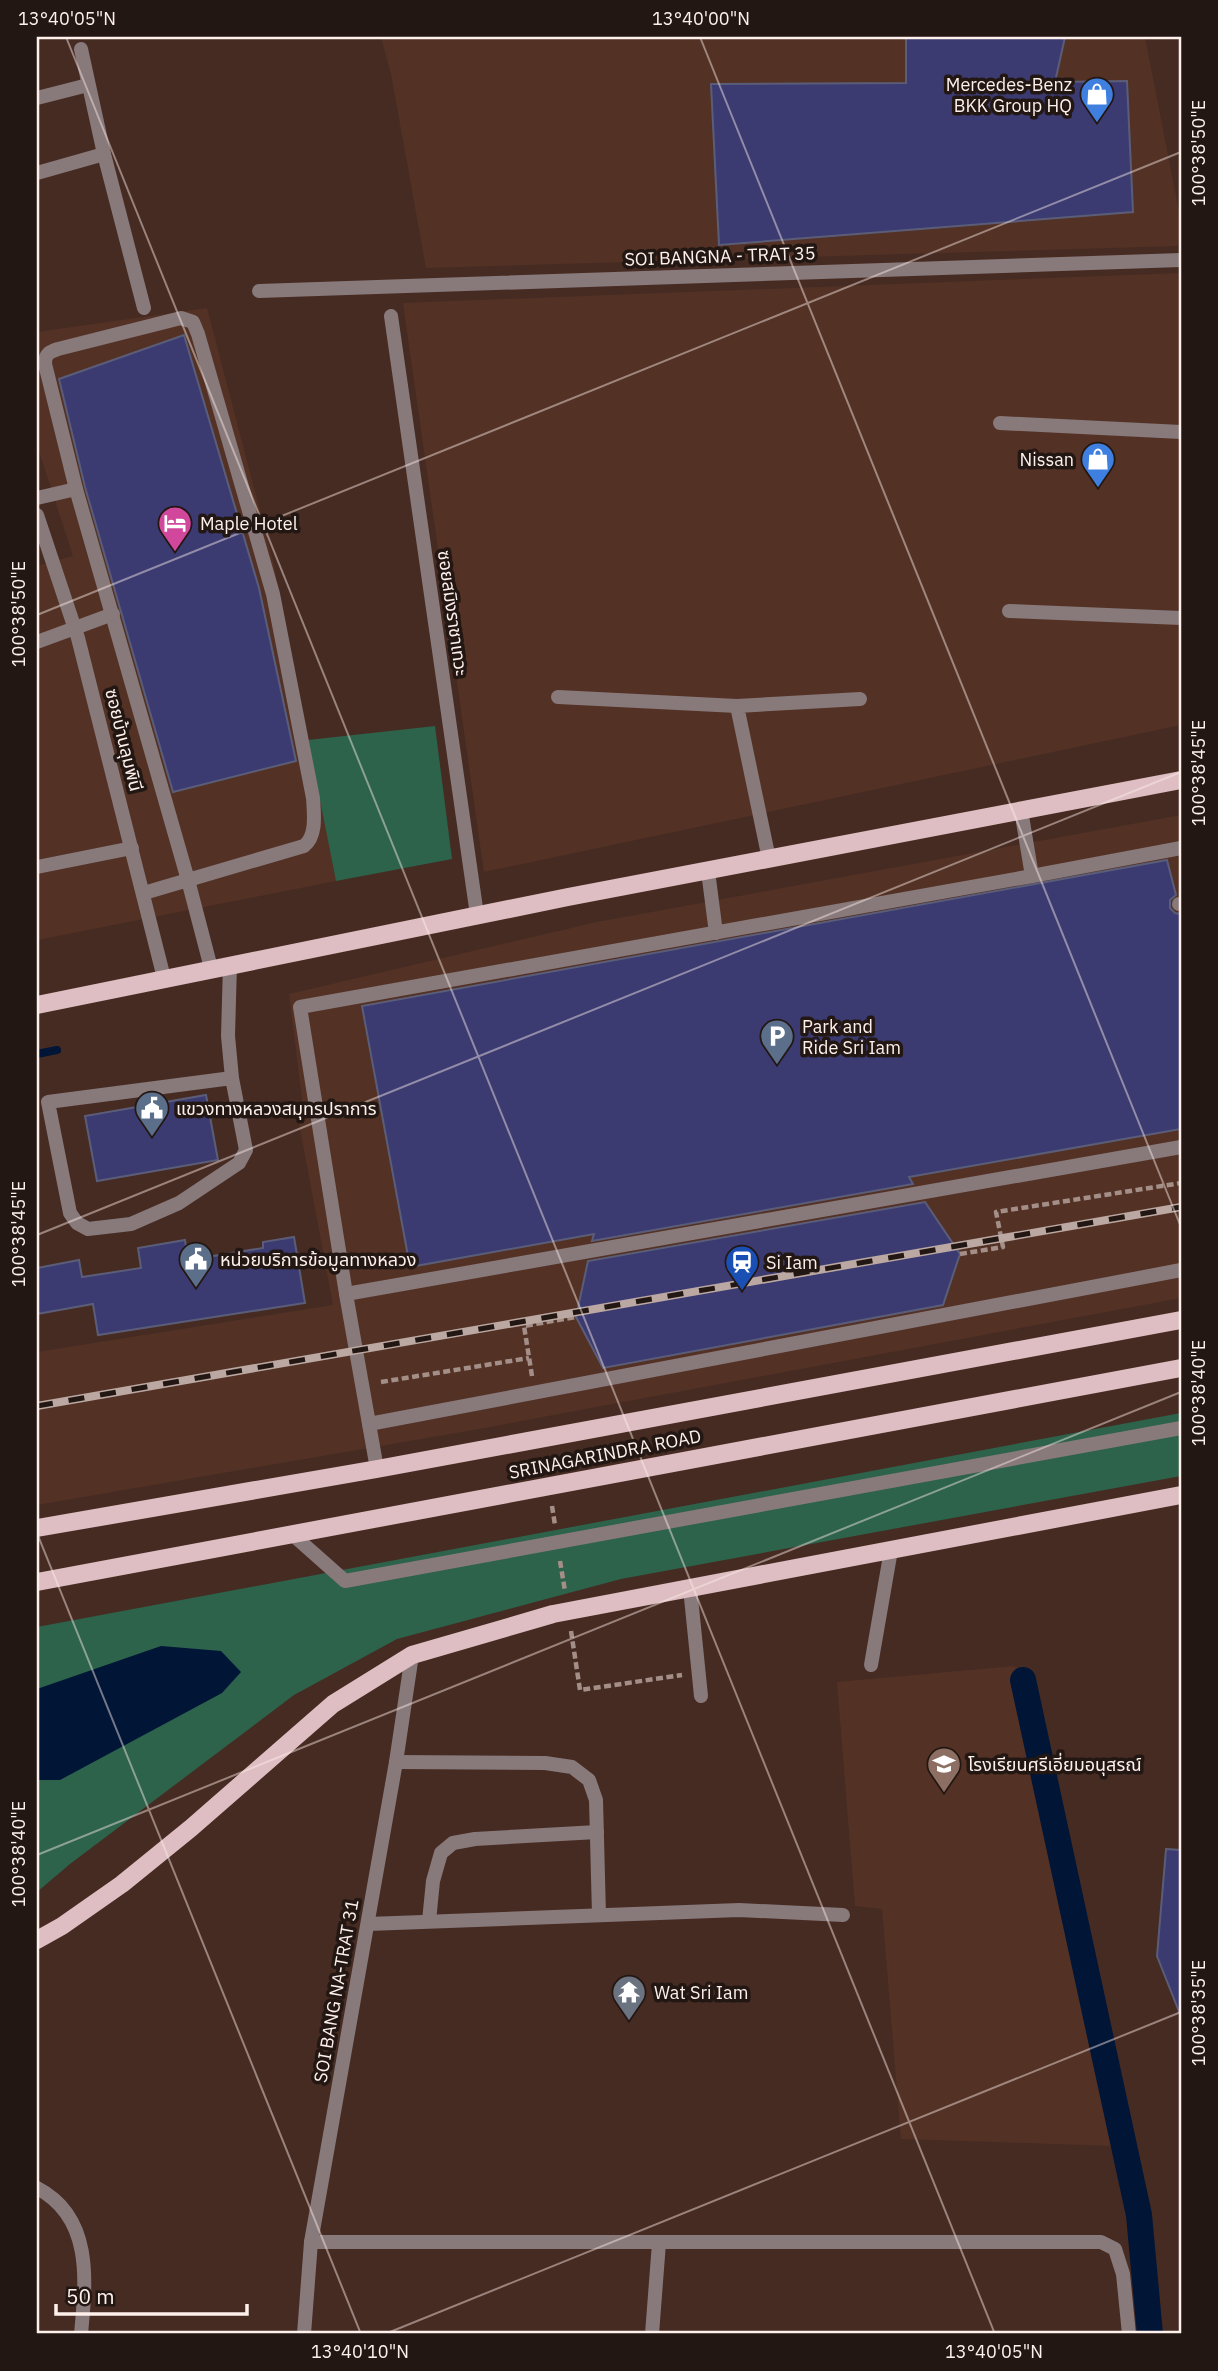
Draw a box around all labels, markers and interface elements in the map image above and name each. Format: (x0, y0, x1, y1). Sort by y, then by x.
text: 13°40'05"N (18, 7, 116, 30)
text: 13°40'00"N (652, 7, 750, 30)
place label: Mercedes-Benz BKK Group HQ (946, 73, 1072, 117)
shop icon: Mercedes-Benz BKK Group HQ (1078, 75, 1116, 124)
text: 100°38'50"E (1187, 100, 1210, 206)
street label: SOI BANGNA - TRAT 35 (624, 241, 816, 271)
shop icon: Nissan (1079, 440, 1117, 489)
place label: Nissan (1020, 448, 1074, 471)
hotel icon: Maple Hotel (156, 504, 194, 553)
place label: Maple Hotel (200, 512, 298, 535)
street label: ซอยสมิงราชาเทวะ (433, 549, 473, 677)
text: 100°38'50"E (7, 561, 30, 667)
street label: ซอยบ้านลุมพินี (100, 686, 148, 794)
text: 100°38'45"E (1187, 720, 1210, 826)
place label: Park and Ride Sri Iam (802, 1015, 901, 1059)
parking icon: Park and Ride Sri Iam (758, 1017, 796, 1066)
public building icon: แขวงทางหลวงสมุทรปราการ (133, 1089, 171, 1138)
place label: แขวงทางหลวงสมุทรปราการ (176, 1097, 377, 1120)
text: 100°38'45"E (7, 1181, 30, 1287)
public building icon: หน่วยบริการข้อมูลทางหลวง (177, 1240, 215, 1289)
station icon: Si Iam (723, 1243, 761, 1292)
place label: หน่วยบริการข้อมูลทางหลวง (220, 1248, 417, 1272)
place label: Si Iam (766, 1251, 818, 1274)
text: 100°38'40"E (1187, 1340, 1210, 1446)
street label: SRINAGARINDRA ROAD (507, 1424, 703, 1484)
school or university icon: โรงเรียนศรีเอี่ยมอนุสรณ์ (925, 1745, 963, 1794)
place label: โรงเรียนศรีเอี่ยมอนุสรณ์ (968, 1752, 1142, 1776)
text: 100°38'40"E (7, 1801, 30, 1907)
street label: SOI BANG NA-TRAT 31 (309, 1898, 363, 2084)
text: 100°38'35"E (1187, 1960, 1210, 2066)
temple icon: Wat Sri Iam (610, 1973, 648, 2022)
place label: Wat Sri Iam (654, 1981, 748, 2004)
scale bar (56, 2273, 247, 2317)
text: 50 m (66, 2282, 115, 2310)
text: 13°40'10"N (311, 2340, 409, 2363)
text: 13°40'05"N (945, 2340, 1043, 2363)

